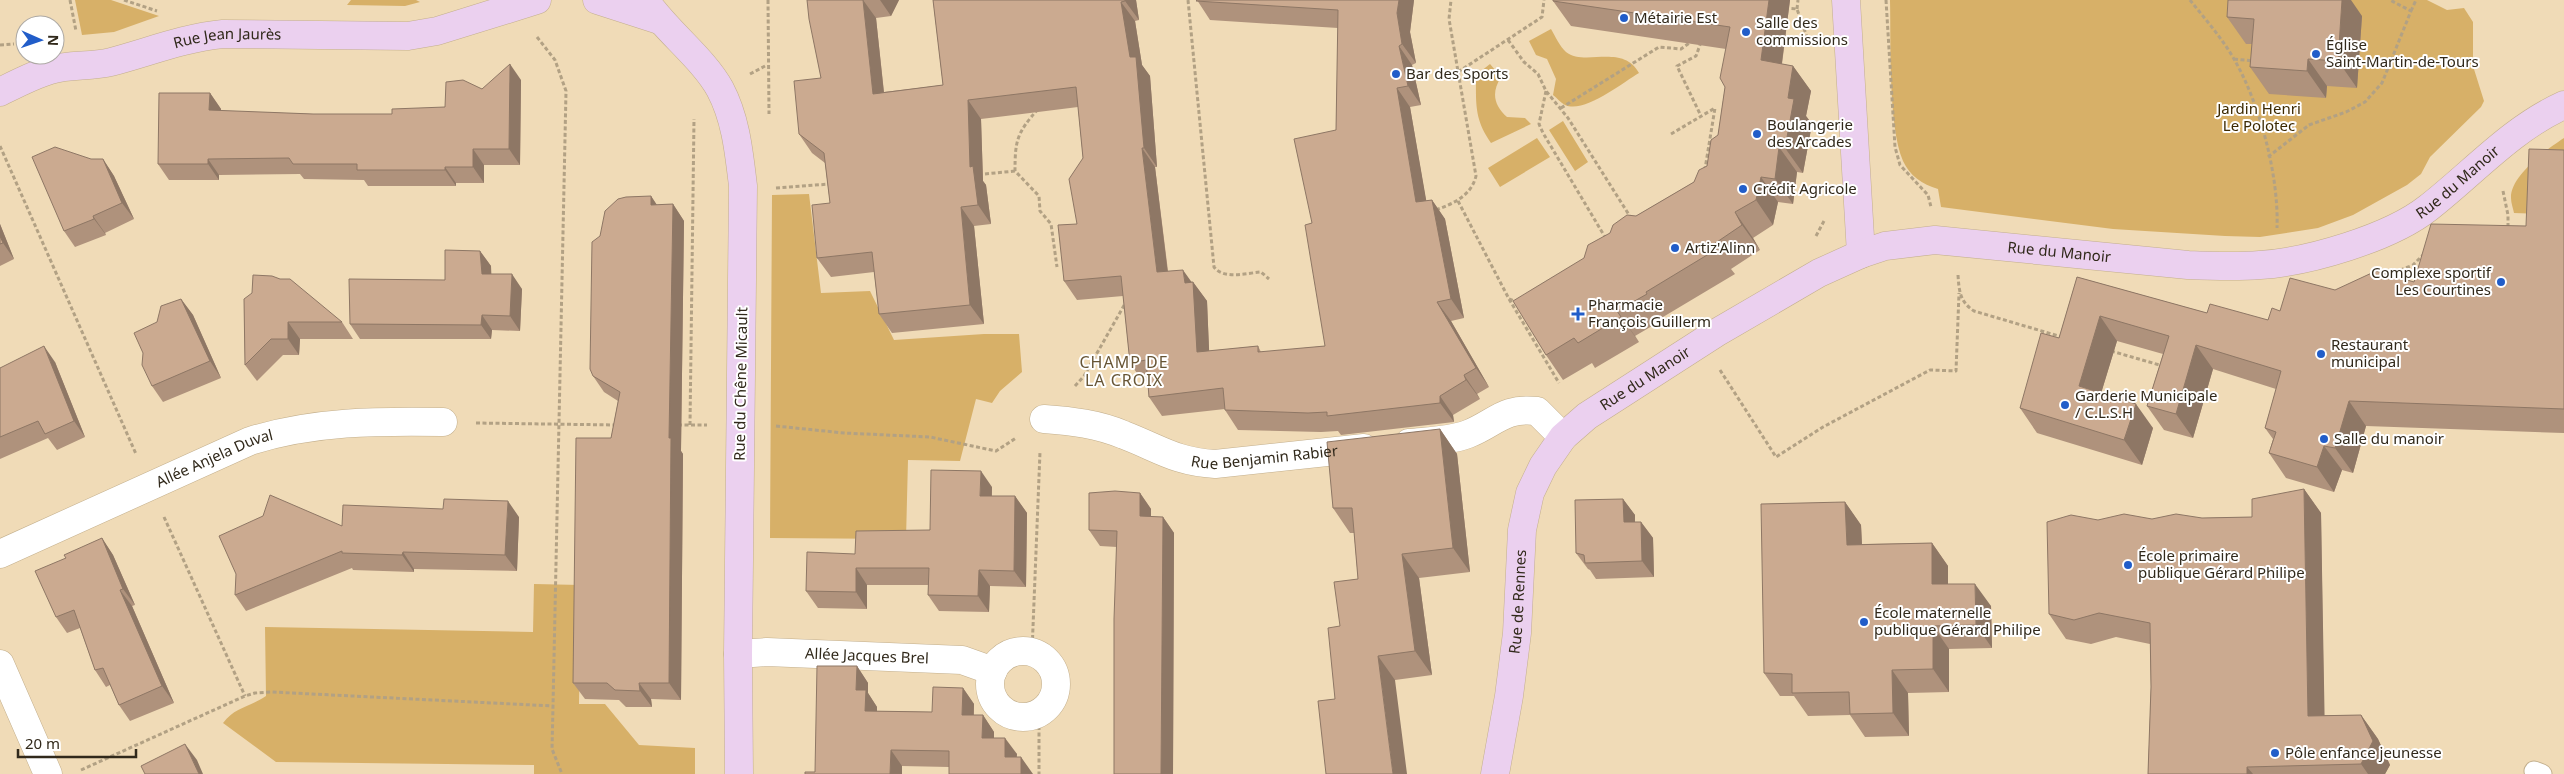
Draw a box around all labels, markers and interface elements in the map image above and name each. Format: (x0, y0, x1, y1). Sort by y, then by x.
place label: Métairie Est (1634, 7, 1718, 27)
marker: Métairie Est (1618, 12, 1630, 24)
place label: Salle des commissions (1756, 12, 1848, 49)
north arrow (15, 15, 65, 65)
street label: Rue Jean Jaurès (171, 23, 281, 52)
marker: Salle des commissions (1740, 26, 1752, 38)
text: N (44, 34, 63, 46)
place label: Église Saint-Martin-de-Tours (2326, 34, 2479, 71)
marker: Église Saint-Martin-de-Tours (2310, 48, 2322, 60)
place label: Bar des Sports (1406, 63, 1508, 83)
marker: Bar des Sports (1390, 68, 1402, 80)
park label: Jardin Henri Le Polotec (2215, 98, 2301, 135)
place label: Boulangerie des Arcades (1767, 114, 1853, 151)
marker: Boulangerie des Arcades (1751, 128, 1763, 140)
street label: Rue du Manoir (2411, 140, 2503, 223)
place label: Crédit Agricole (1753, 178, 1857, 198)
marker: Crédit Agricole (1737, 183, 1749, 195)
street label: Rue du Manoir (2007, 236, 2112, 266)
place label: Artiz'Alinn (1685, 237, 1755, 257)
marker: Artiz'Alinn (1669, 242, 1681, 254)
place label: Complexe sportif Les Courtines (2371, 262, 2492, 299)
marker: Complexe sportif Les Courtines (2495, 276, 2507, 288)
place label: Pharmacie François Guillerm (1588, 294, 1711, 331)
street label: Rue du Chêne Micault (729, 306, 751, 461)
marker: Pharmacie François Guillerm (1572, 308, 1584, 320)
place label: Restaurant municipal (2331, 334, 2409, 371)
street label: Rue du Manoir (1596, 341, 1694, 414)
marker: Restaurant municipal (2315, 348, 2327, 360)
district label: CHAMP DE LA CROIX (1079, 351, 1169, 391)
place label: Garderie Municipale / C.L.S.H (2075, 385, 2217, 422)
marker: Garderie Municipale / C.L.S.H (2059, 399, 2071, 411)
street label: Allée Anjela Duval (152, 424, 275, 491)
place label: Salle du manoir (2334, 428, 2444, 448)
marker: Salle du manoir (2318, 433, 2330, 445)
street label: Rue Benjamin Rabier (1190, 440, 1339, 473)
place label: École primaire publique Gérard Philipe (2138, 545, 2305, 582)
street label: Rue de Rennes (1503, 549, 1530, 655)
marker: École primaire publique Gérard Philipe (2122, 559, 2134, 571)
place label: École maternelle publique Gérard Philipe (1874, 602, 2041, 639)
marker: École maternelle publique Gérard Philipe (1858, 616, 1870, 628)
street label: Allée Jacques Brel (805, 643, 929, 668)
scale bar (18, 726, 135, 758)
text: 20 m (25, 733, 60, 753)
place label: Pôle enfance jeunesse (2285, 742, 2442, 762)
marker: Pôle enfance jeunesse (2269, 747, 2281, 759)

